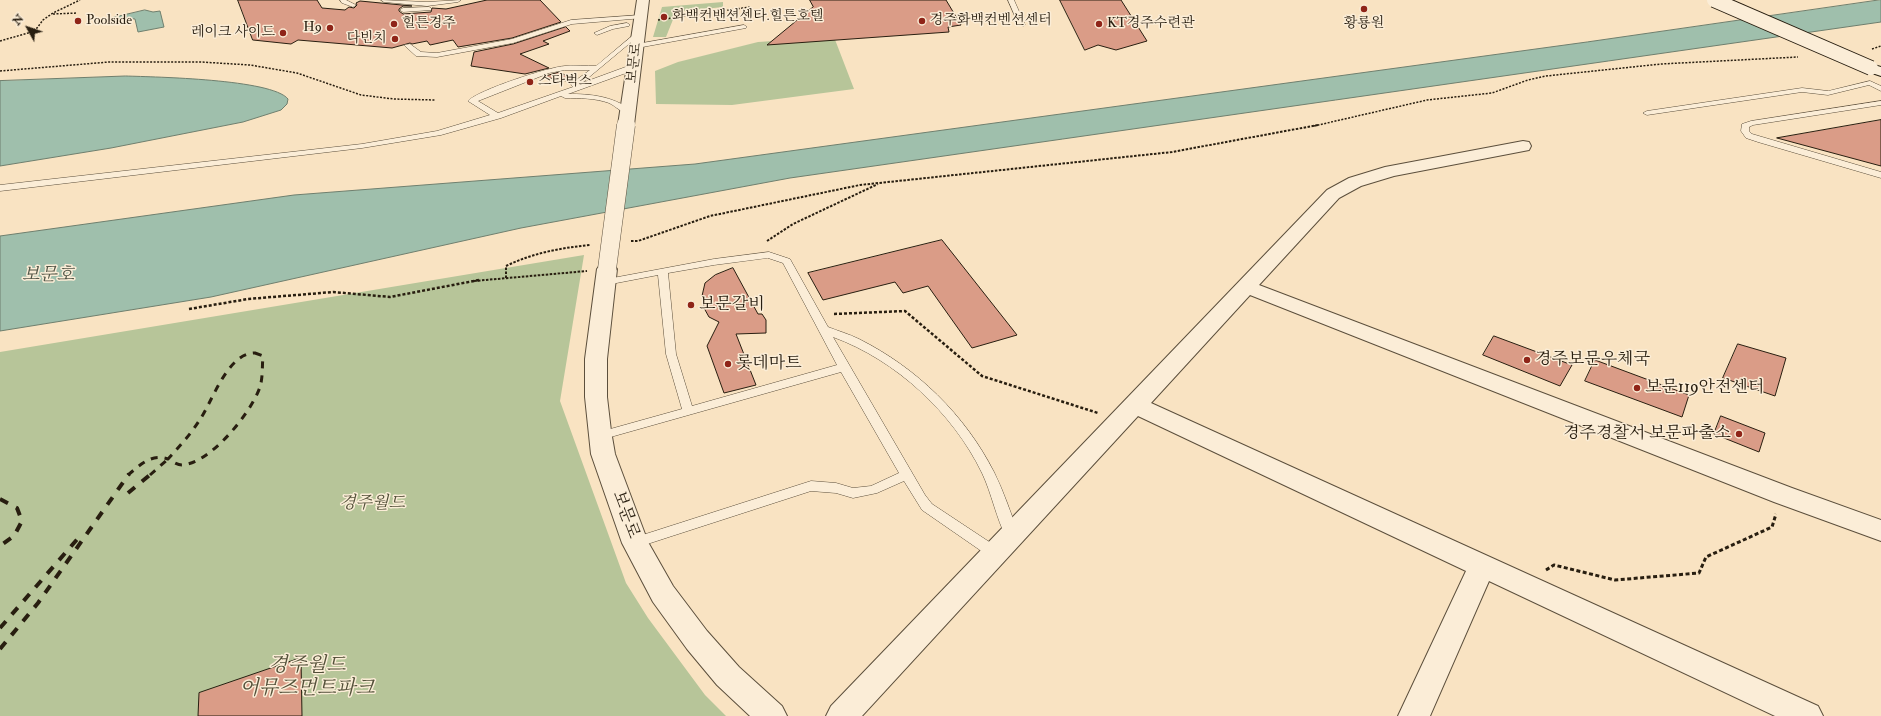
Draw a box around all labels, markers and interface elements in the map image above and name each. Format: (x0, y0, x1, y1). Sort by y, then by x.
marker: 황룡원 (1359, 4, 1369, 14)
north arrow (8, 8, 48, 48)
place label: 화백컨밴션센타.힐튼호텔 (672, 9, 823, 25)
text: N (10, 12, 27, 28)
marker: 화백컨밴션센타.힐튼호텔 (659, 12, 669, 22)
place label: Poolside (86, 13, 132, 29)
place label: 경주화백컨벤션센터 (930, 13, 1052, 29)
marker: Poolside (73, 16, 83, 26)
place label: 힐튼경주 (402, 16, 456, 32)
marker: 경주화백컨벤션센터 (917, 16, 927, 26)
place label: KT경주수련관 (1107, 16, 1195, 32)
place label: 황룡원 (1344, 16, 1384, 32)
marker: 힐튼경주 (389, 19, 399, 29)
marker: KT경주수련관 (1094, 19, 1104, 29)
place label: H9 (303, 20, 322, 36)
marker: H9 (325, 23, 335, 33)
place label: 레이크 사이드 (191, 25, 275, 41)
marker: 레이크 사이드 (278, 28, 288, 38)
place label: 다빈치 (346, 31, 387, 47)
marker: 다빈치 (390, 34, 400, 44)
street label: 보문로 (624, 42, 646, 84)
place label: 스타벅스 (538, 74, 592, 90)
marker: 스타벅스 (525, 77, 535, 87)
water label: 보문호 (22, 265, 74, 287)
place label: 보문갈비 (699, 295, 765, 315)
marker: 보문갈비 (686, 300, 696, 310)
place label: 경주보문우체국 (1535, 350, 1650, 370)
place label: 롯데마트 (736, 354, 802, 374)
marker: 경주보문우체국 (1522, 355, 1532, 365)
marker: 롯데마트 (723, 359, 733, 369)
place label: 보문119안전센터 (1645, 378, 1764, 398)
marker: 보문119안전센터 (1632, 383, 1642, 393)
place label: 경주경찰서 보문파출소 (1563, 424, 1731, 444)
marker: 경주경찰서 보문파출소 (1734, 429, 1744, 439)
street label: 보문로 (607, 488, 643, 542)
park label: 경주월드 (339, 494, 405, 514)
park label: 경주월드 어뮤즈먼트파크 (239, 655, 375, 702)

